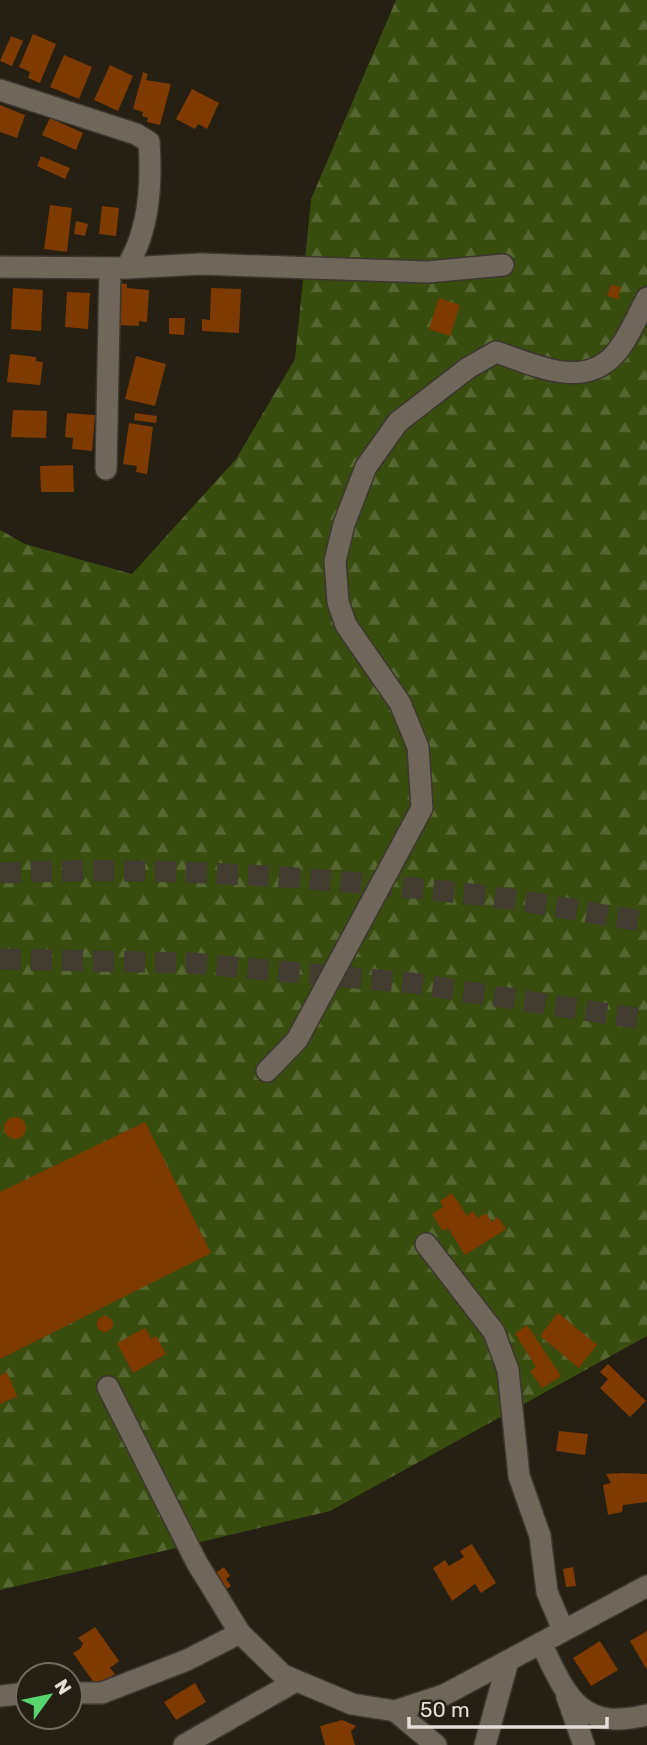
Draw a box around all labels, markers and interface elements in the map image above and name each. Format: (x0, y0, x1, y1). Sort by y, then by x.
north arrow (14, 1661, 84, 1731)
text: N (49, 1675, 76, 1699)
scale bar (409, 1686, 607, 1730)
text: 50 m (420, 1697, 470, 1722)

